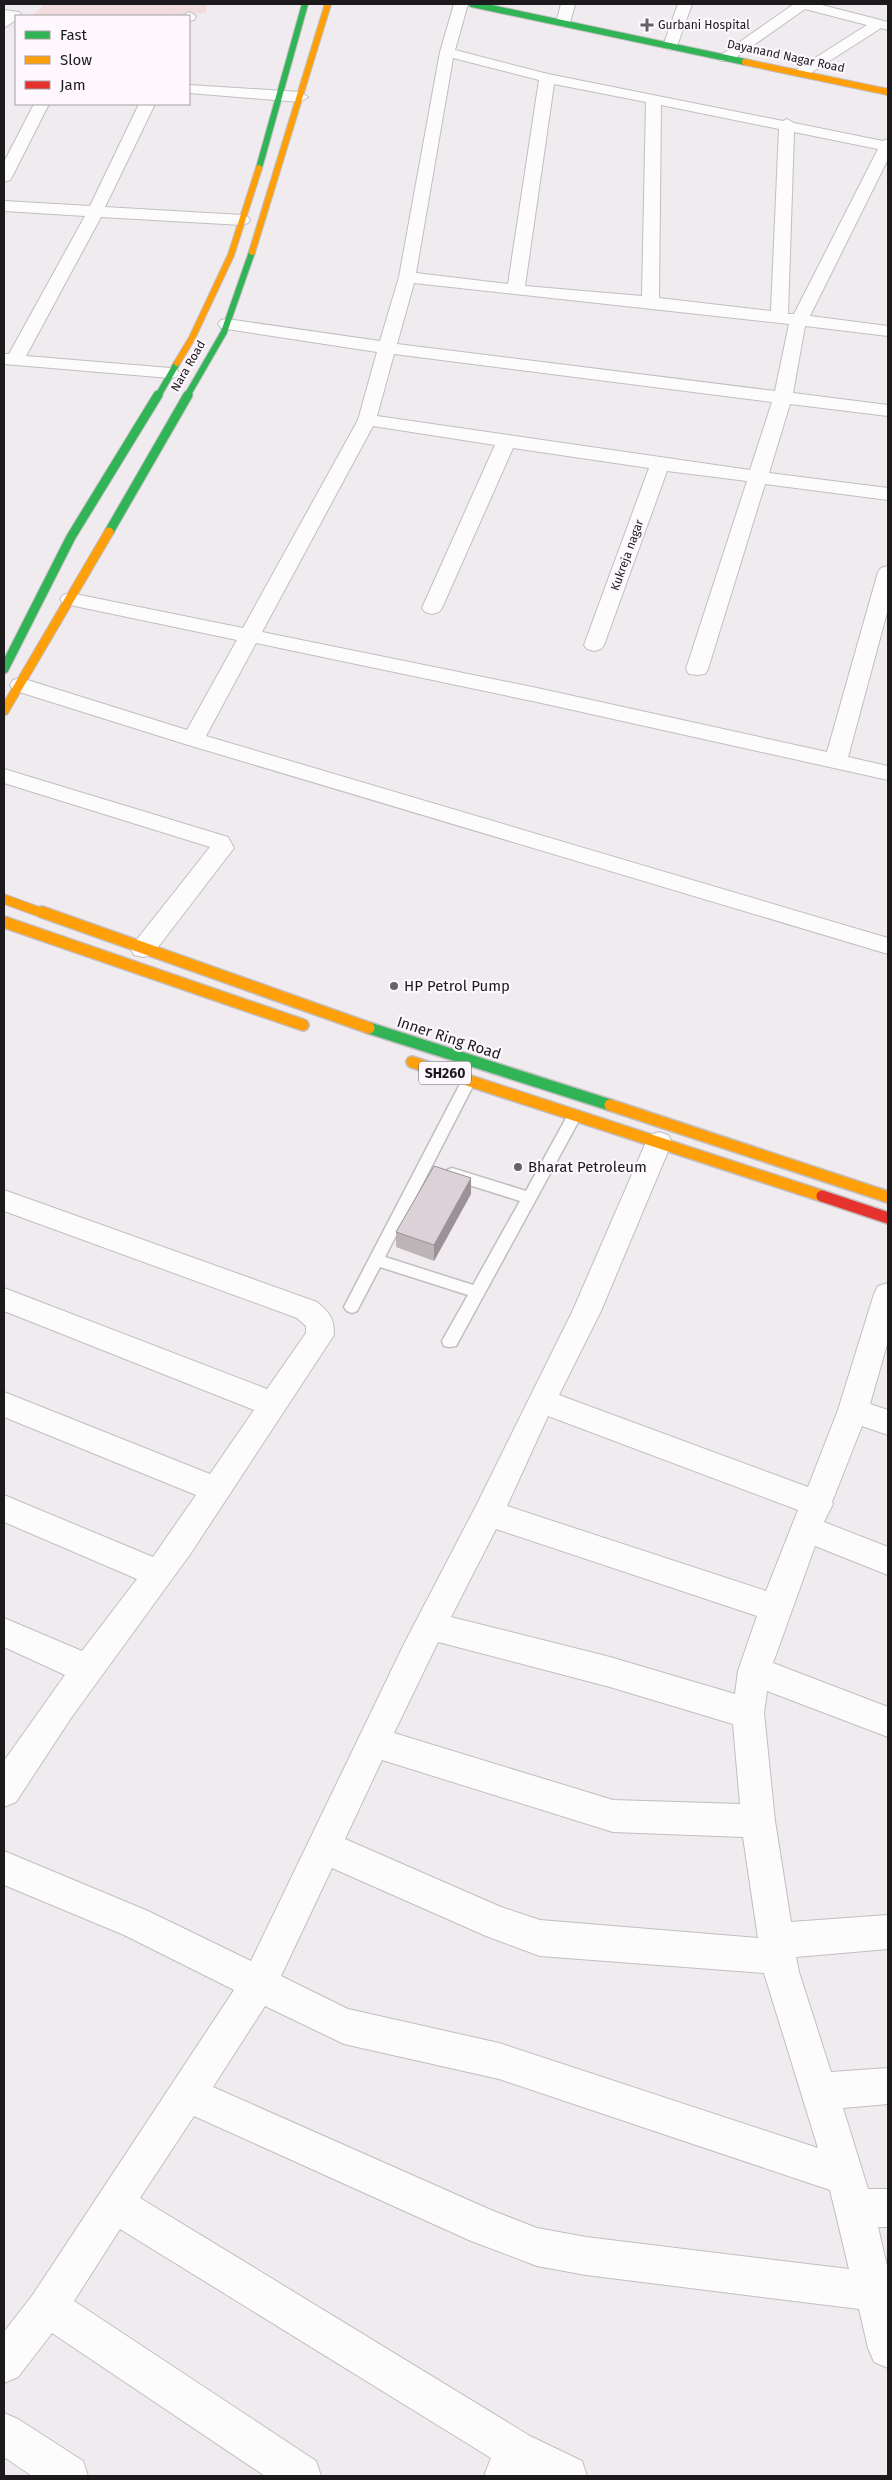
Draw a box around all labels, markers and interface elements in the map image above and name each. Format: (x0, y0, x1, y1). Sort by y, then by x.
legend (15, 15, 190, 105)
marker: Gurbani Hospital (640, 18, 654, 32)
place label: Gurbani Hospital (658, 18, 750, 32)
text: Fast (60, 26, 87, 44)
street label: Dayanand Nagar Road (726, 37, 846, 75)
text: Slow (60, 51, 92, 69)
text: Jam (60, 76, 86, 94)
street label: Nara Road (168, 338, 208, 394)
street label: Kukreja nagar (608, 517, 646, 592)
place label: HP Petrol Pump (404, 977, 510, 995)
marker: HP Petrol Pump (388, 980, 400, 992)
street label: Inner Ring Road (395, 1013, 503, 1063)
road number: SH260 (419, 1062, 471, 1084)
place label: Bharat Petroleum (528, 1158, 647, 1176)
marker: Bharat Petroleum (512, 1161, 524, 1173)

